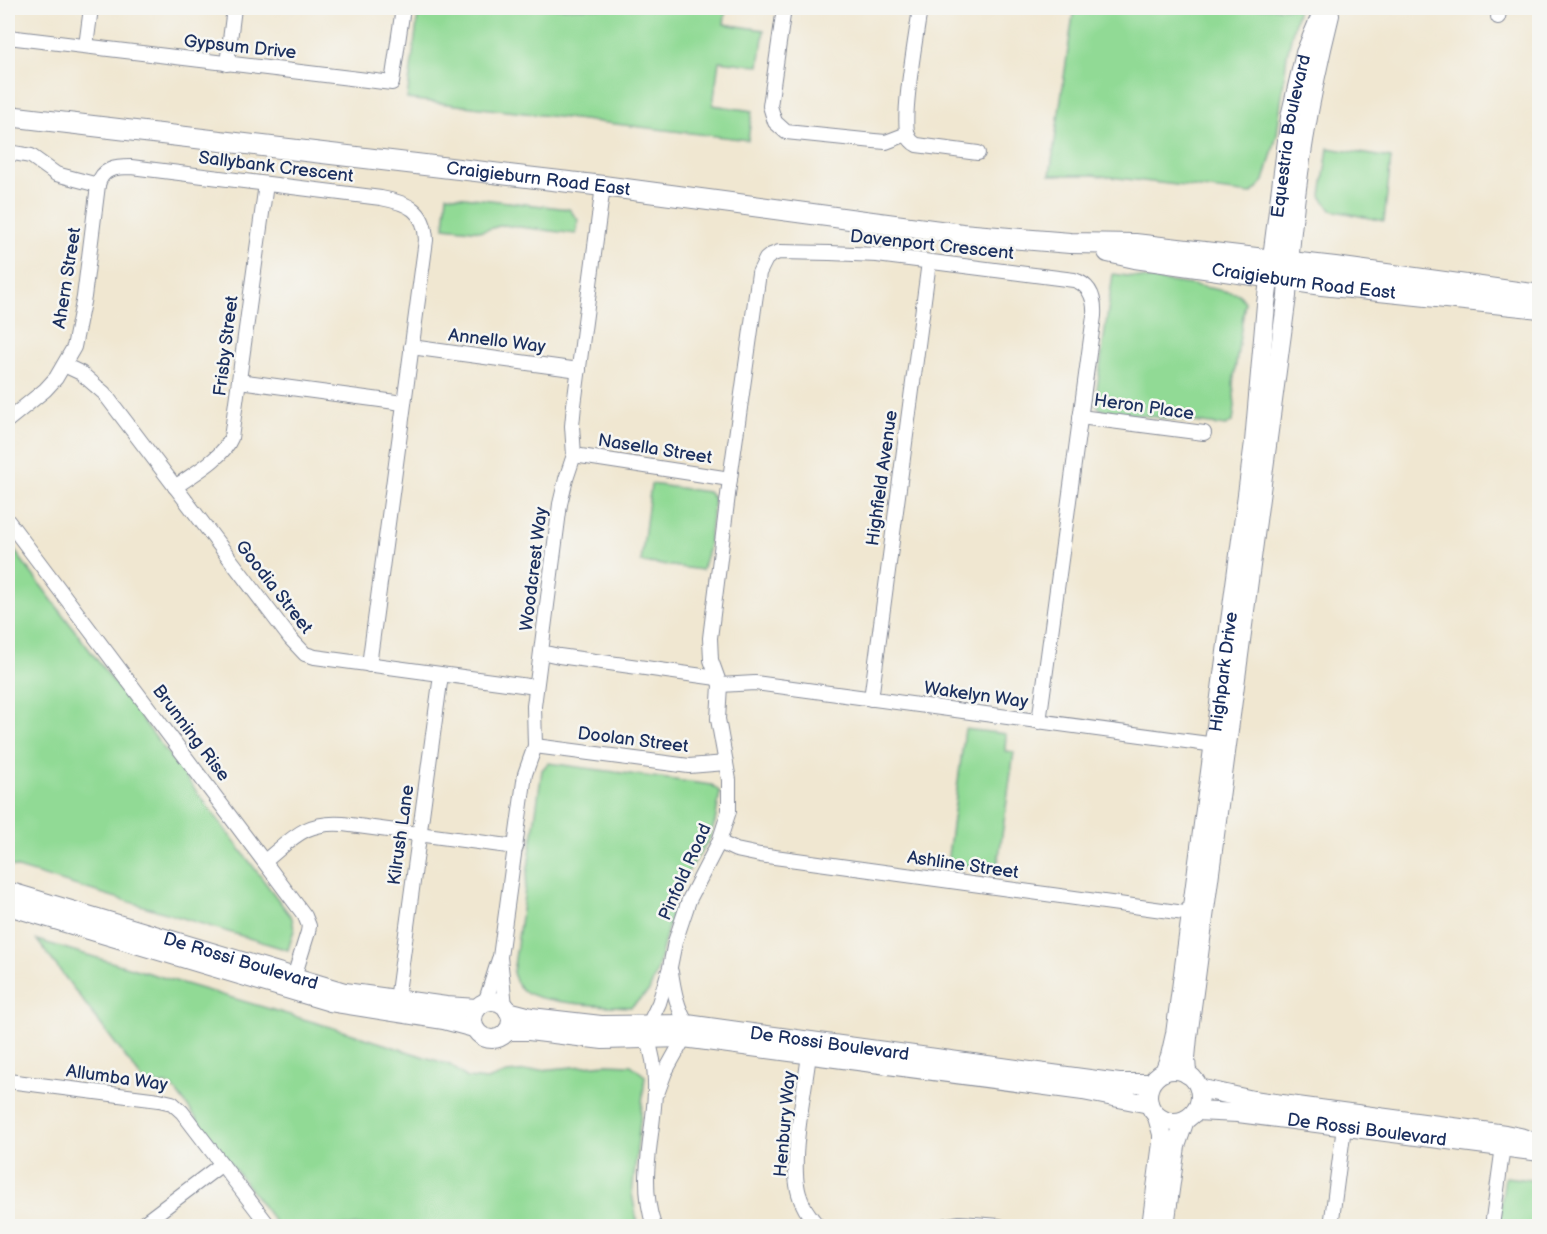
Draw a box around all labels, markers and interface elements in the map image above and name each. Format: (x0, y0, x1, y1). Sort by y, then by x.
street label: Gypsum Drive (183, 31, 298, 63)
street label: Equestria Boulevard (1267, 53, 1315, 219)
street label: Sallybank Crescent (197, 147, 355, 187)
street label: Craigieburn Road East (445, 157, 632, 200)
street label: Ahern Street (49, 225, 85, 330)
street label: Davenport Crescent (849, 226, 1015, 264)
street label: Craigieburn Road East (1210, 259, 1397, 303)
street label: Frisby Street (209, 294, 243, 397)
street label: Annello Way (447, 325, 548, 357)
street label: Heron Place (1093, 390, 1196, 424)
street label: Highfield Avenue (862, 409, 902, 547)
street label: Nasella Street (596, 430, 714, 468)
street label: Woodcrest Way (516, 505, 552, 632)
street label: Goodia Street (231, 536, 317, 638)
street label: Highpark Drive (1205, 610, 1242, 733)
street label: Wakelyn Way (923, 677, 1030, 713)
street label: Brunning Rise (148, 681, 234, 786)
street label: Doolan Street (576, 723, 690, 757)
street label: Kilrush Lane (384, 783, 418, 886)
street label: Pinfold Road (654, 820, 716, 924)
street label: Ashline Street (906, 847, 1020, 883)
street label: De Rossi Boulevard (161, 928, 321, 994)
street label: De Rossi Boulevard (749, 1022, 910, 1065)
street label: Allumba Way (65, 1060, 170, 1096)
street label: Henbury Way (770, 1069, 800, 1178)
street label: De Rossi Boulevard (1286, 1109, 1448, 1150)

